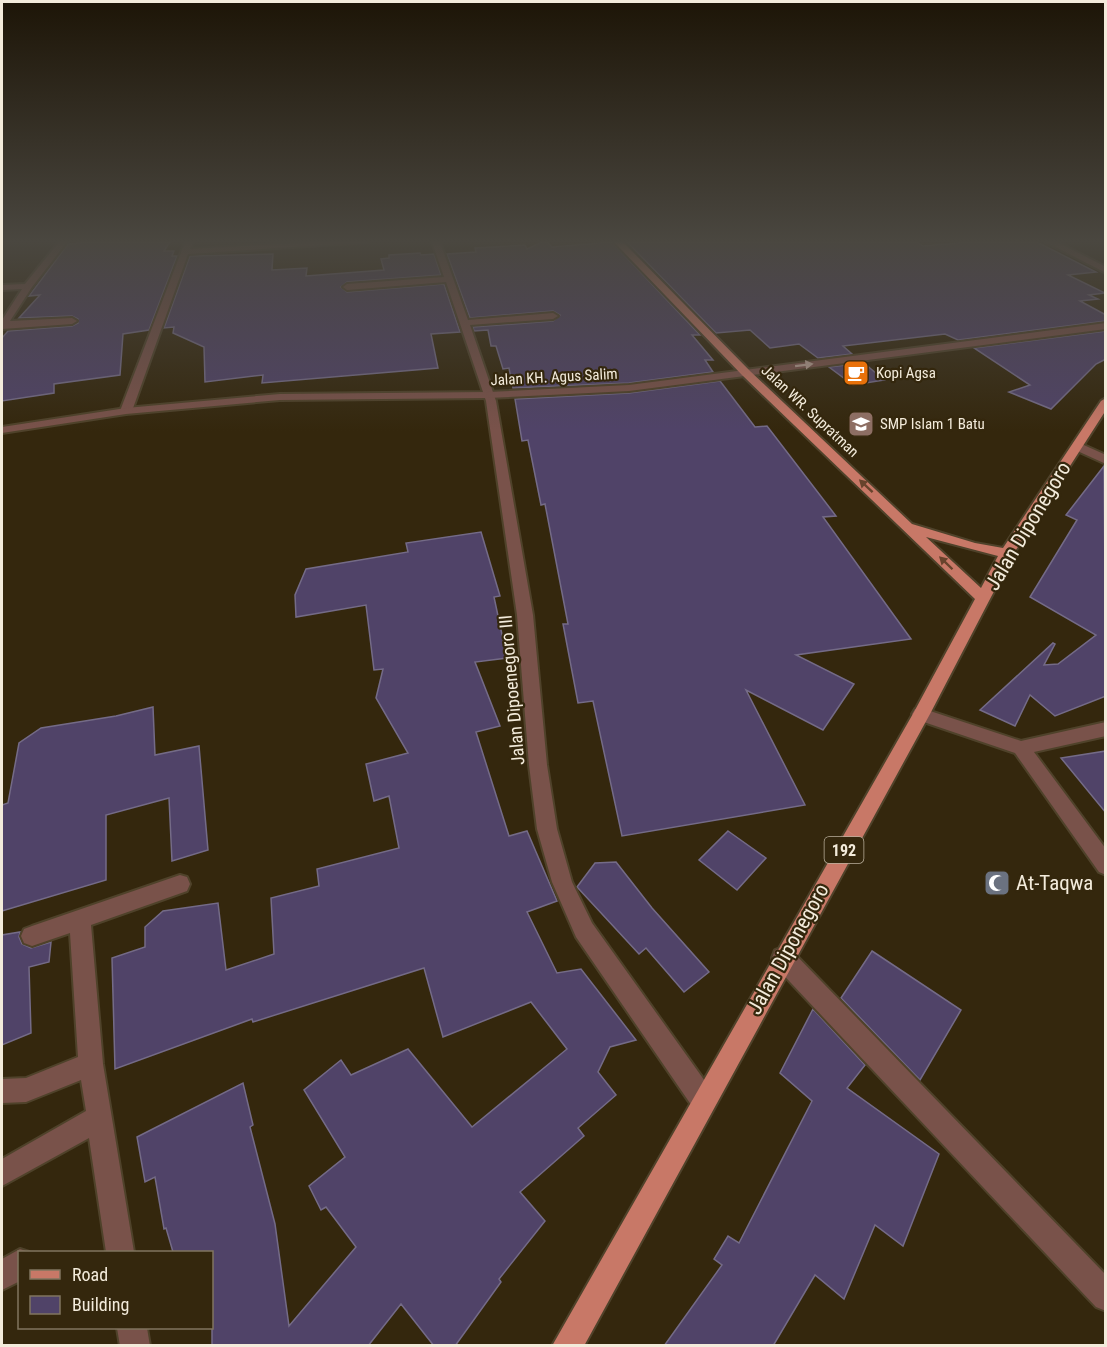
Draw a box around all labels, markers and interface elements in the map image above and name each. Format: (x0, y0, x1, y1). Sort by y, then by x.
cafe icon: Kopi Agsa (841, 358, 871, 388)
street label: Jalan WR. Supratman (758, 361, 862, 461)
one-way arrow (795, 361, 814, 370)
place label: Kopi Agsa (876, 364, 936, 382)
street label: Jalan KH. Agus Salim (490, 365, 618, 389)
school or university icon: SMP Islam 1 Batu (846, 409, 876, 439)
place label: SMP Islam 1 Batu (880, 415, 985, 433)
street label: Jalan Diponegoro (980, 457, 1076, 595)
one-way arrow (858, 479, 873, 493)
one-way arrow (939, 556, 953, 570)
street label: Jalan Dipoenegoro III (494, 614, 529, 766)
road number: 192 (824, 837, 864, 863)
mosque icon: At-Taqwa (982, 868, 1012, 898)
place label: At-Taqwa (1016, 871, 1093, 895)
street label: Jalan Diponegoro (742, 880, 834, 1018)
legend (18, 1251, 213, 1329)
text: Road (72, 1264, 108, 1285)
text: Building (72, 1294, 129, 1315)

